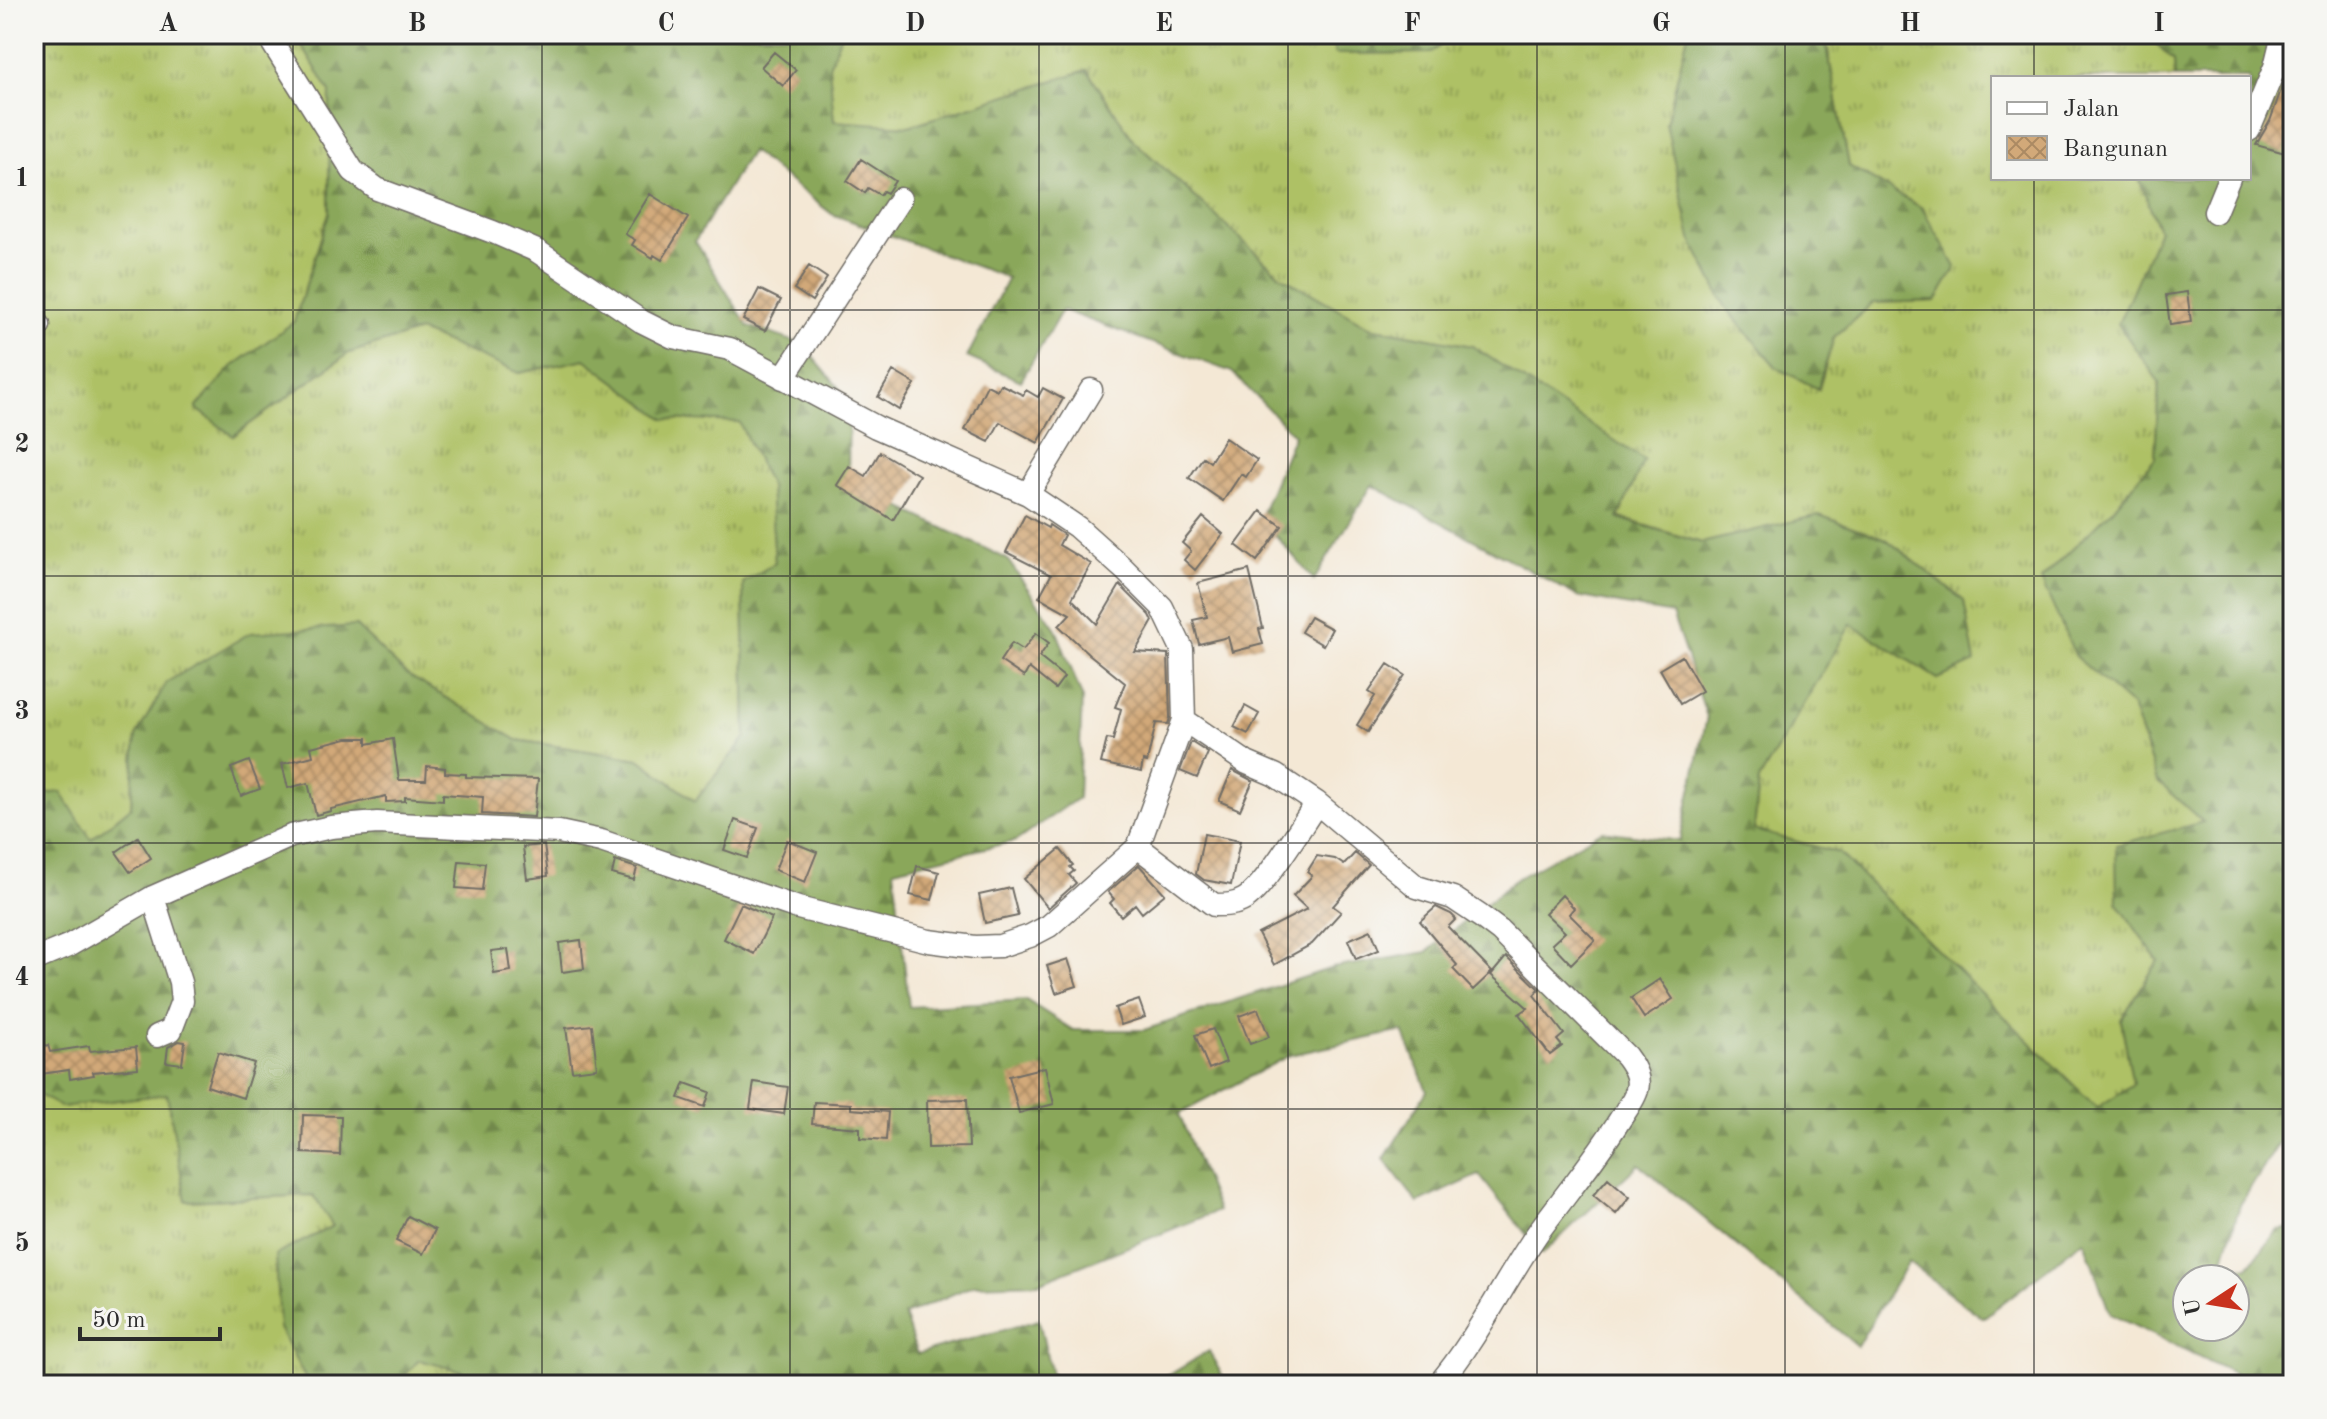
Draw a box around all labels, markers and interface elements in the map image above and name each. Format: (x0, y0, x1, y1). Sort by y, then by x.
text: A (158, 11, 178, 37)
text: B (408, 11, 426, 37)
text: C (657, 11, 675, 37)
text: D (905, 11, 925, 37)
text: E (1155, 11, 1173, 37)
text: F (1403, 11, 1421, 37)
text: G (1652, 11, 1670, 37)
text: H (1899, 11, 1921, 37)
text: I (2153, 11, 2165, 37)
legend (1991, 76, 2251, 180)
text: Jalan (2063, 98, 2119, 122)
text: Bangunan (2063, 138, 2168, 162)
text: 1 (14, 166, 30, 192)
text: 2 (14, 432, 30, 458)
text: 3 (14, 699, 30, 725)
text: 4 (14, 965, 30, 991)
text: 5 (14, 1231, 30, 1257)
north arrow (2171, 1263, 2251, 1343)
scale bar (80, 1291, 220, 1341)
text: U (2181, 1296, 2206, 1318)
text: 50 m (92, 1309, 146, 1333)

